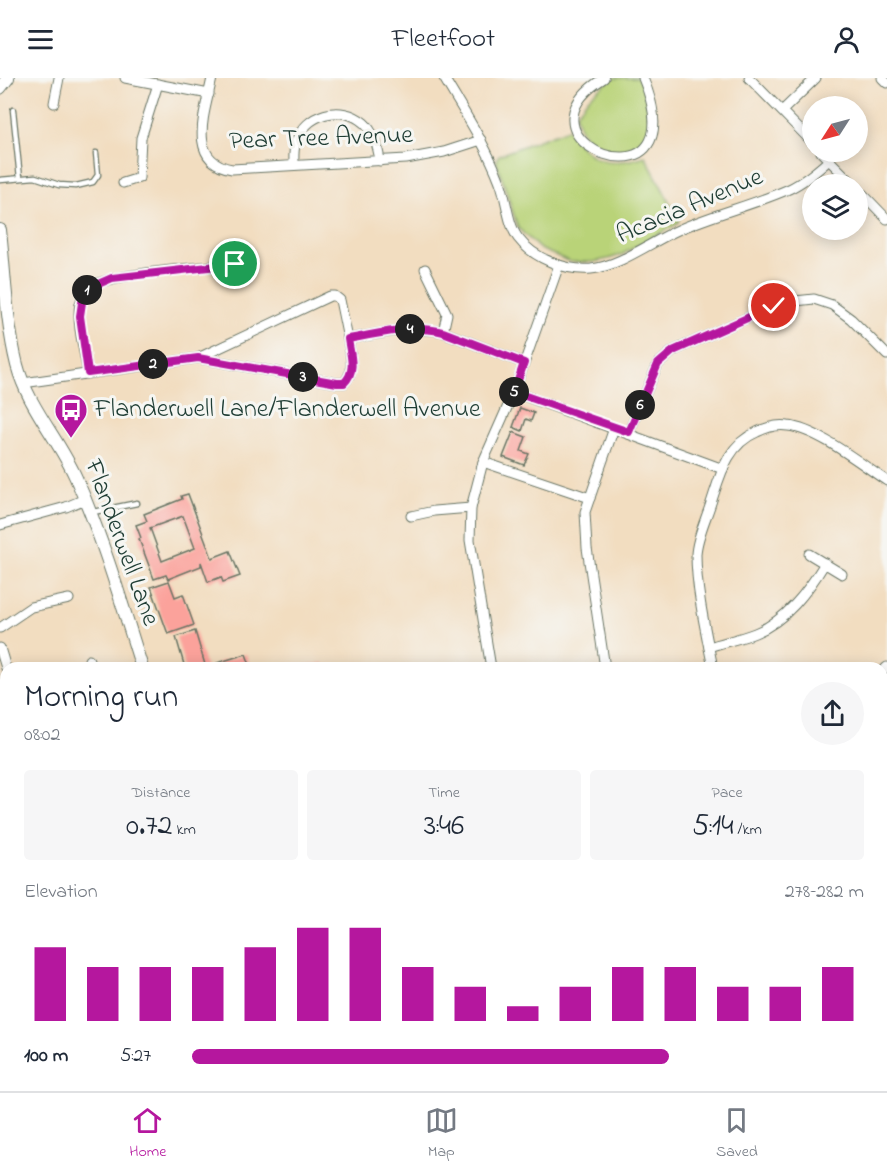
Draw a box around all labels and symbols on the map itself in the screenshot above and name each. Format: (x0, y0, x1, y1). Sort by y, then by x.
north arrow (802, 96, 868, 162)
street label: Pear Tree Avenue (228, 117, 414, 161)
street label: Acacia Avenue (611, 159, 770, 255)
pin (209, 238, 260, 289)
pin: 1 (72, 275, 102, 305)
pin (748, 280, 799, 331)
pin: 4 (395, 314, 425, 344)
pin: 2 (138, 349, 168, 379)
pin: 3 (288, 362, 318, 392)
pin: 5 (499, 377, 529, 407)
pin: 6 (625, 390, 655, 420)
place label: Flanderwell Lane/Flanderwell Avenue (93, 391, 481, 429)
bus stop icon: Flanderwell Lane/Flanderwell Avenue (53, 392, 89, 439)
street label: Flanderwell Lane (73, 454, 169, 632)

